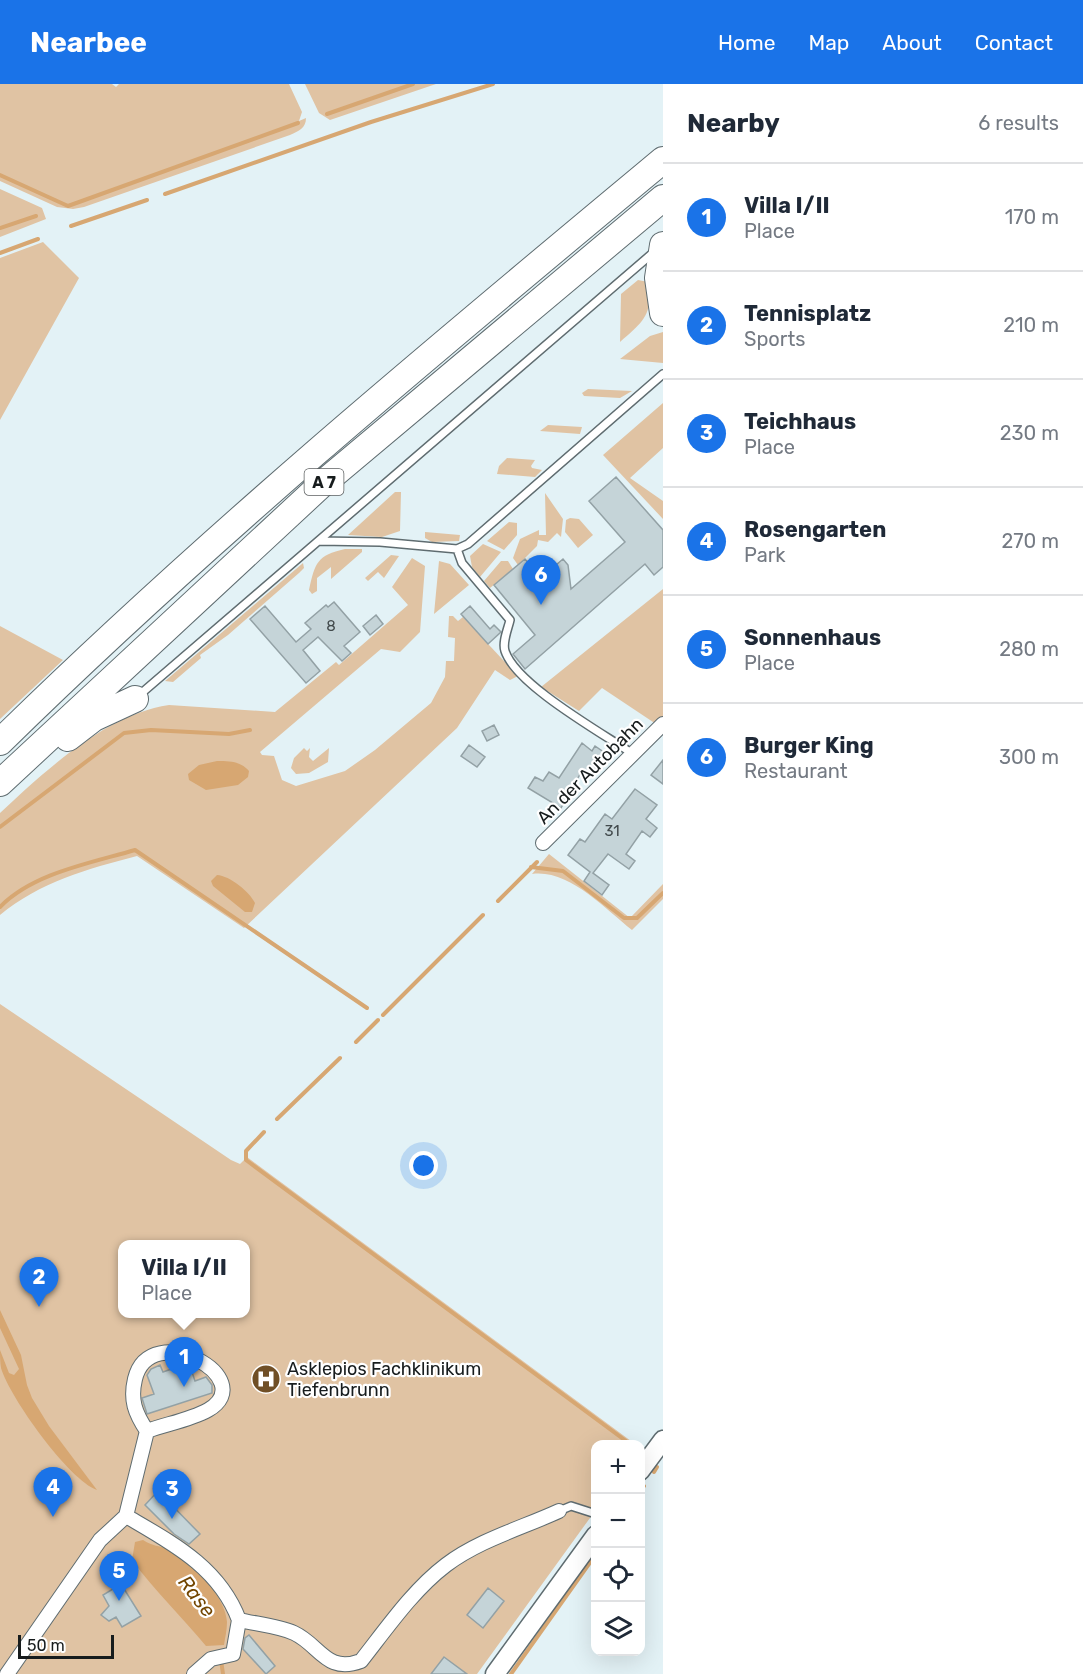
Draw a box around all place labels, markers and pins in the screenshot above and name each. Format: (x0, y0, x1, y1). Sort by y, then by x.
pin: 6 (522, 556, 560, 605)
pin: 2 (20, 1258, 58, 1307)
pin: 1 (164, 1338, 204, 1387)
place label: Asklepios Fachklinikum Tiefenbrunn (287, 1358, 481, 1401)
hospital icon: Asklepios Fachklinikum Tiefenbrunn (250, 1363, 282, 1395)
pin: 4 (34, 1468, 72, 1517)
pin: 3 (152, 1470, 192, 1519)
pin: 5 (100, 1552, 138, 1601)

